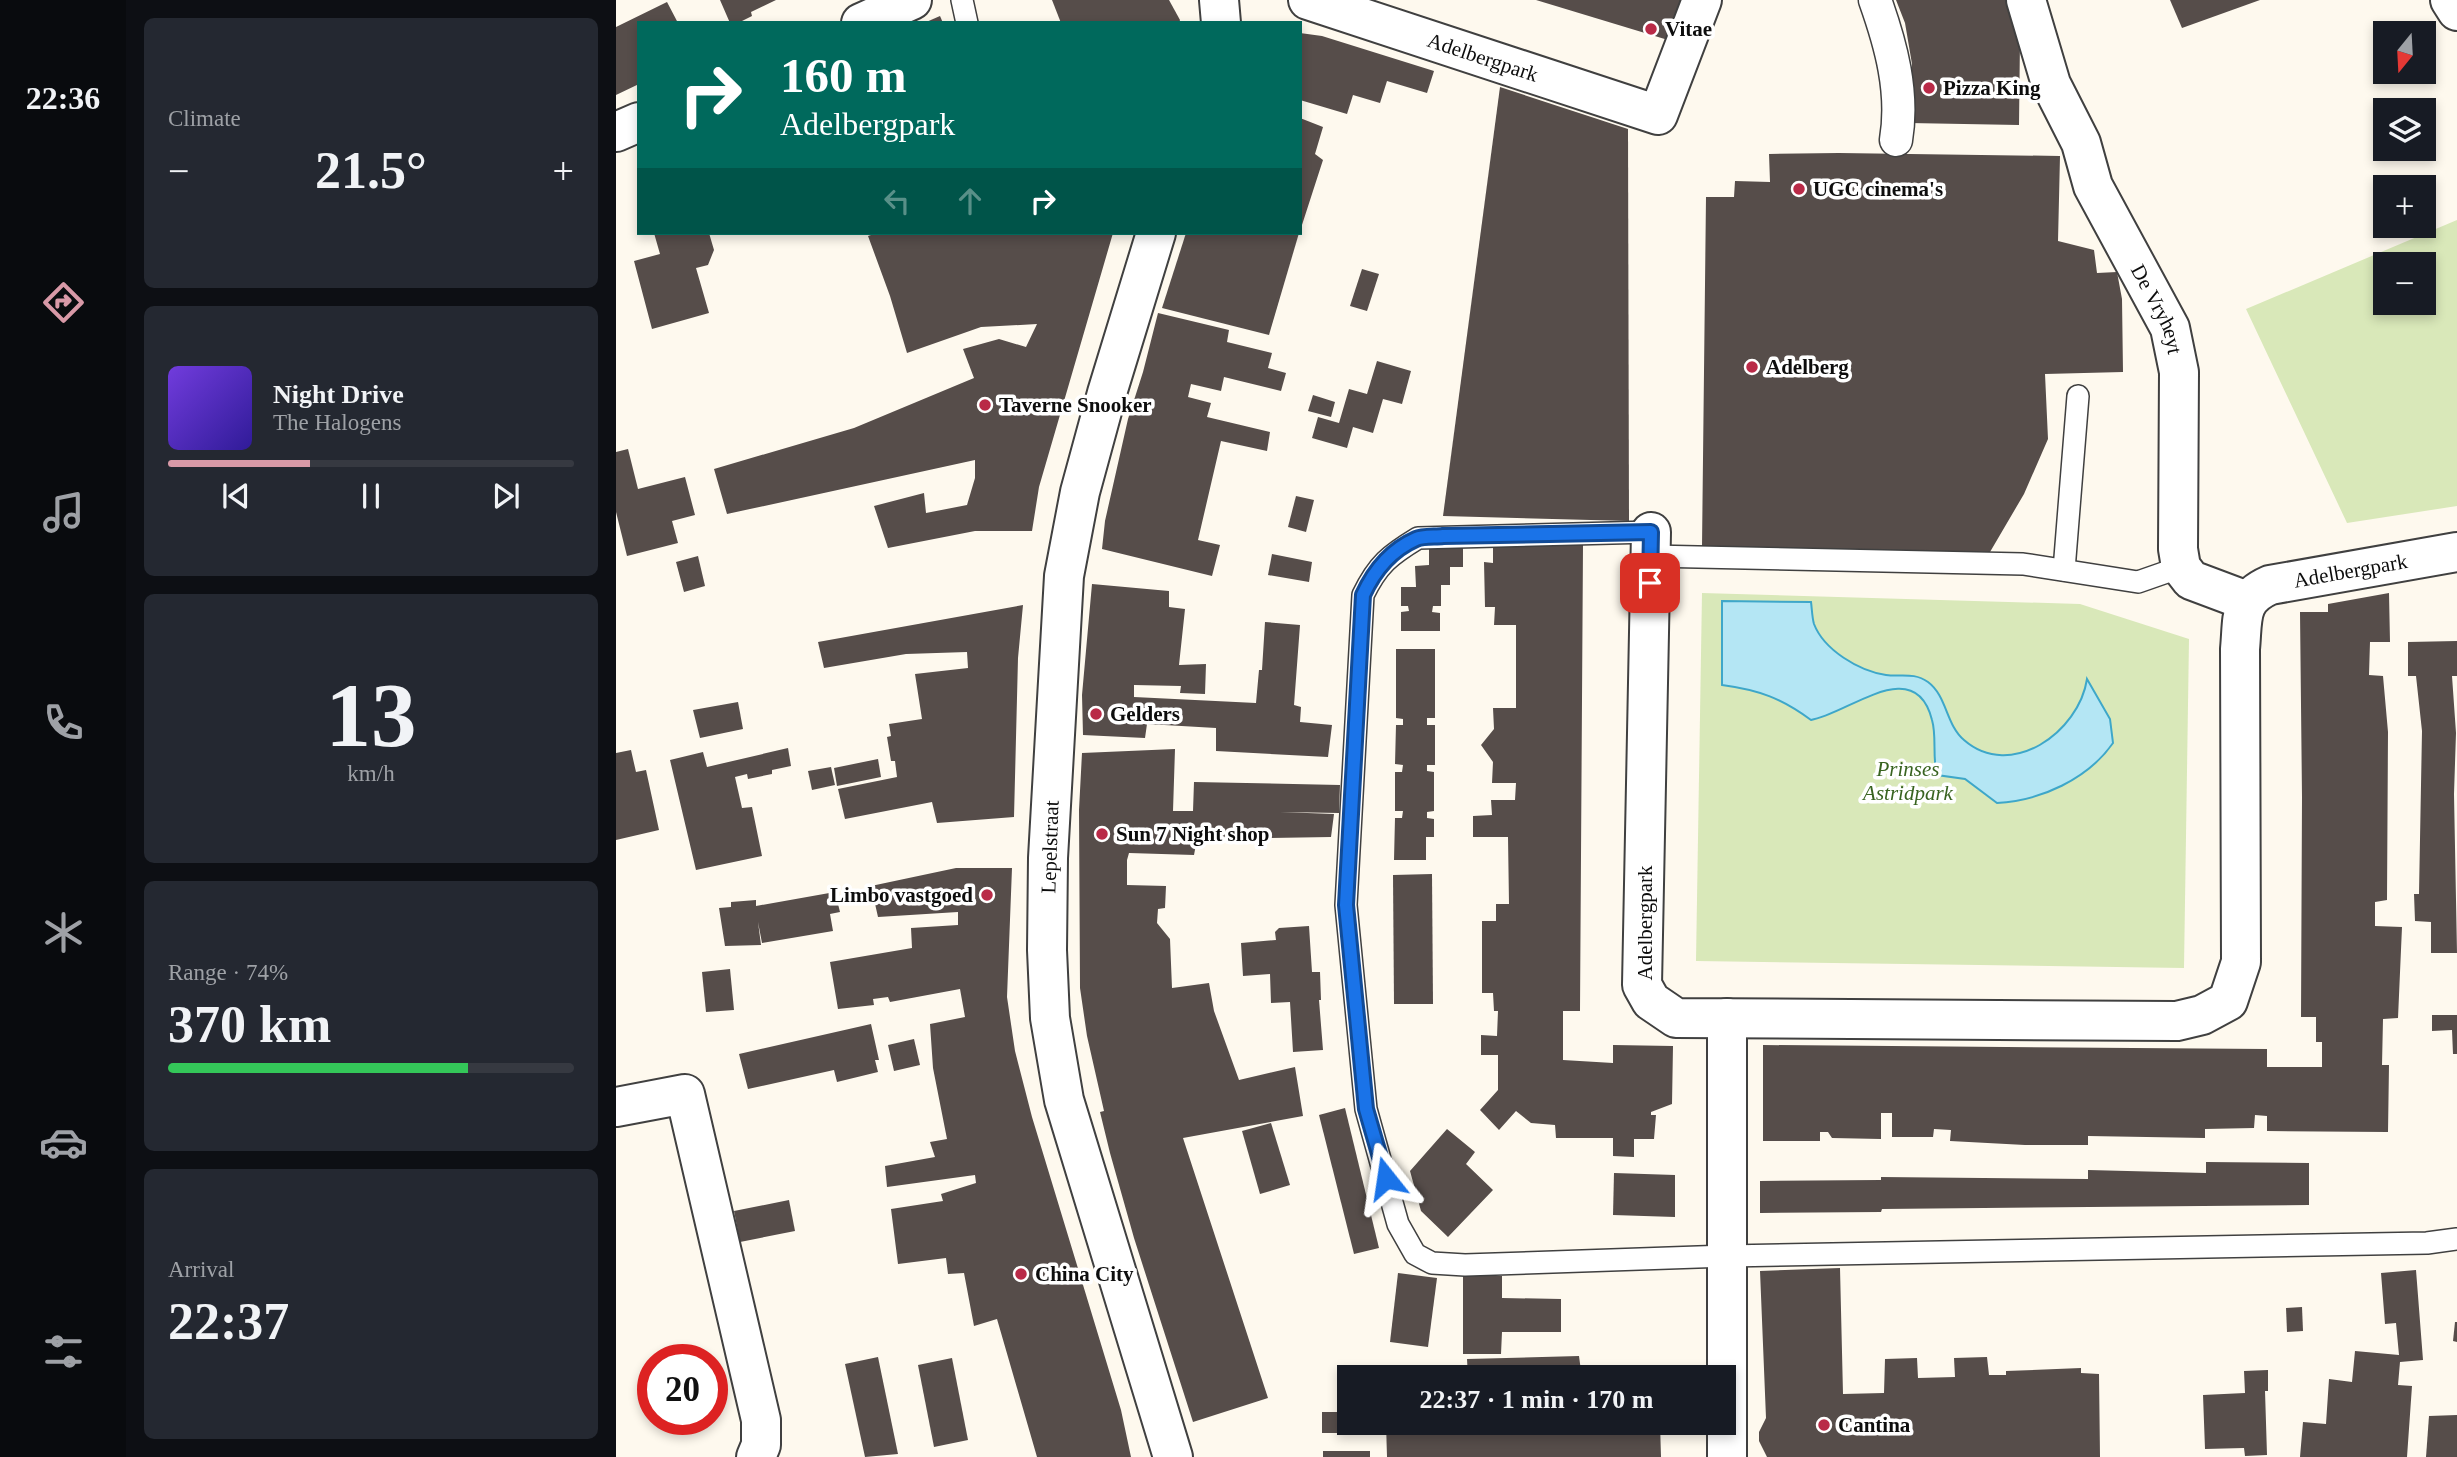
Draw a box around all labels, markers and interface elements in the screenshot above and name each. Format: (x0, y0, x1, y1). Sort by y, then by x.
place label: Vitae (1665, 17, 1712, 41)
marker: Vitae (1643, 21, 1659, 37)
north arrow (2373, 21, 2436, 84)
map controls (2373, 21, 2436, 315)
street label: Adelbergpark (1424, 28, 1542, 87)
text: 160 m (780, 48, 907, 103)
icon: right (665, 49, 756, 140)
place label: Pizza King (1943, 76, 2041, 100)
text: 22:36 (26, 80, 100, 116)
marker: Pizza King (1921, 80, 1937, 96)
button: layers (2373, 98, 2436, 161)
text: Climate (168, 106, 241, 131)
text: Adelbergpark (780, 106, 955, 142)
text: 21.5° (315, 142, 427, 199)
text: − (168, 150, 189, 192)
text: + (553, 150, 574, 192)
button: + (2373, 175, 2436, 238)
place label: UGC cinema's (1813, 177, 1943, 201)
marker: UGC cinema's (1791, 181, 1807, 197)
icon: left (878, 182, 916, 220)
icon: ahead (951, 182, 989, 220)
icon: right (1024, 182, 1062, 220)
button: − (2373, 252, 2436, 315)
street label: De Vryheyt (2126, 260, 2187, 356)
icon: directions (39, 278, 88, 327)
place label: Adelberg (1766, 355, 1849, 379)
marker: Adelberg (1744, 359, 1760, 375)
text: Night Drive (273, 380, 404, 409)
place label: Taverne Snooker (999, 393, 1152, 417)
marker: Taverne Snooker (977, 397, 993, 413)
text: The Halogens (273, 410, 401, 435)
icon: previous (217, 477, 255, 515)
icon: pause (352, 477, 390, 515)
icon: next (487, 477, 525, 515)
icon: music (39, 488, 88, 537)
street label: Adelbergpark (2292, 549, 2410, 593)
pin (1620, 553, 1680, 613)
icon: arrive (1631, 564, 1669, 602)
text: 13 (326, 665, 417, 766)
icon: phone (39, 698, 88, 747)
place label: Gelders (1110, 702, 1180, 726)
marker: Gelders (1088, 706, 1104, 722)
park label: Prinses Astridpark (1861, 757, 1954, 805)
text: km/h (347, 761, 395, 786)
street label: Lepelstraat (1036, 800, 1064, 894)
place label: Sun 7 Night shop (1116, 822, 1270, 846)
marker: Sun 7 Night shop (1094, 826, 1110, 842)
street label: Adelbergpark (1633, 865, 1657, 981)
place label: Limbo vastgoed (830, 883, 973, 907)
marker: Limbo vastgoed (979, 887, 995, 903)
icon: climate (39, 908, 88, 957)
text: Range · 74% (168, 960, 288, 985)
text: 370 km (168, 996, 331, 1053)
icon: car (39, 1118, 88, 1167)
position arrow (1349, 1141, 1423, 1215)
text: Arrival (168, 1257, 234, 1282)
place label: China City (1035, 1262, 1134, 1286)
marker: China City (1013, 1266, 1029, 1282)
text: 22:37 (168, 1293, 289, 1350)
icon: filters (39, 1327, 88, 1376)
speed limit sign: 20 (637, 1344, 728, 1435)
text: 22:37 · 1 min · 170 m (1420, 1385, 1654, 1414)
place label: Cantina (1838, 1413, 1911, 1437)
marker: Cantina (1816, 1417, 1832, 1433)

